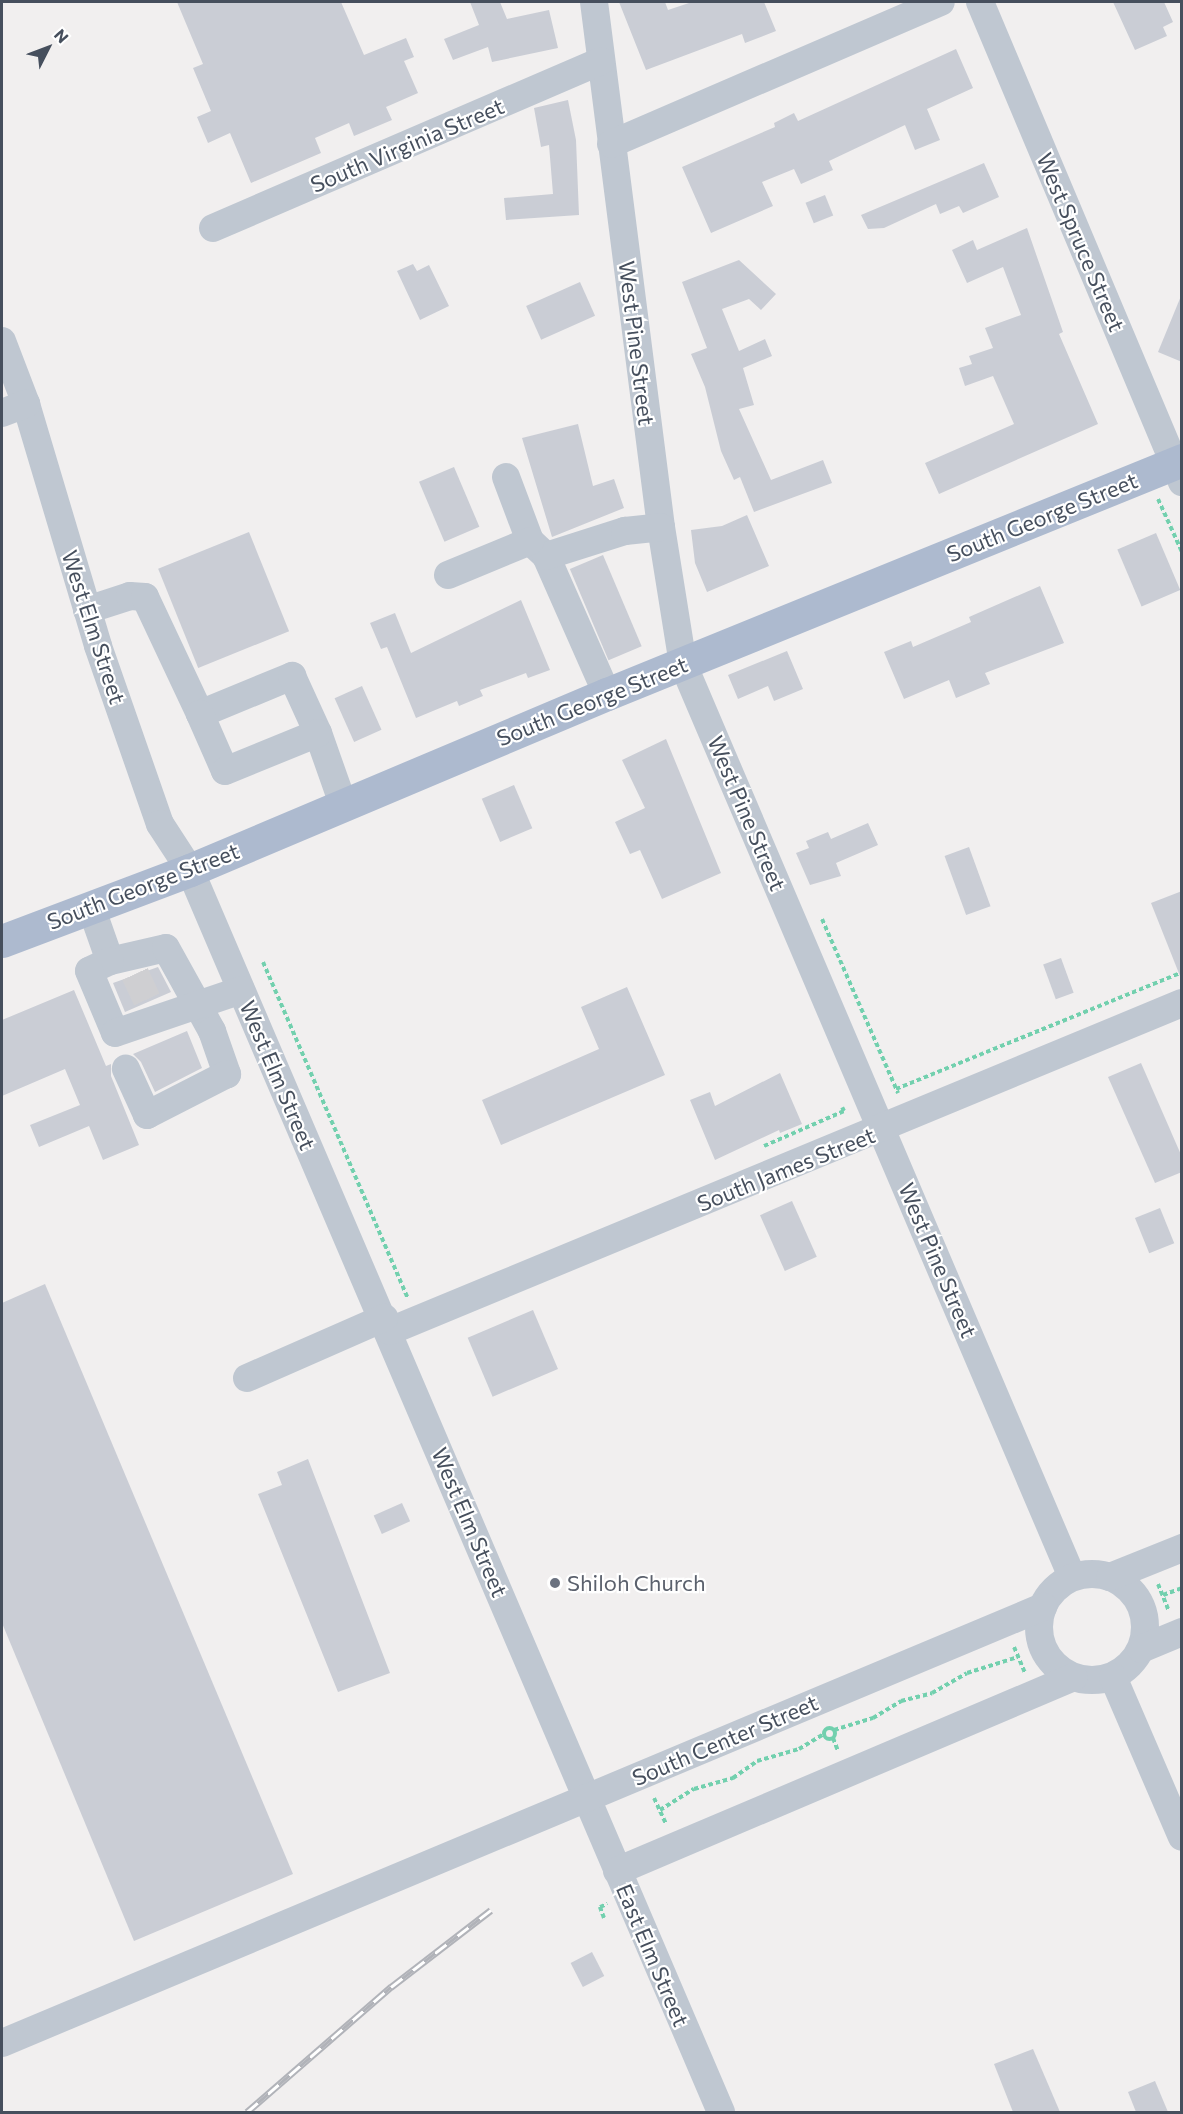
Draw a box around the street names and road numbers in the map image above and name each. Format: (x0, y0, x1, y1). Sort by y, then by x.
street label: South Virginia Street (306, 92, 508, 198)
street label: West Spruce Street (1031, 149, 1131, 335)
street label: West Pine Street (614, 259, 660, 427)
street label: South George Street (943, 467, 1141, 567)
street label: West Elm Street (57, 547, 131, 707)
street label: South George Street (493, 651, 691, 751)
street label: West Pine Street (702, 732, 792, 894)
street label: South George Street (43, 837, 243, 935)
street label: West Elm Street (235, 996, 321, 1154)
street label: South James Street (693, 1121, 879, 1217)
street label: West Pine Street (893, 1179, 983, 1341)
street label: West Elm Street (427, 1443, 513, 1601)
street label: South Center Street (628, 1689, 822, 1791)
street label: East Elm Street (611, 1880, 695, 2030)

